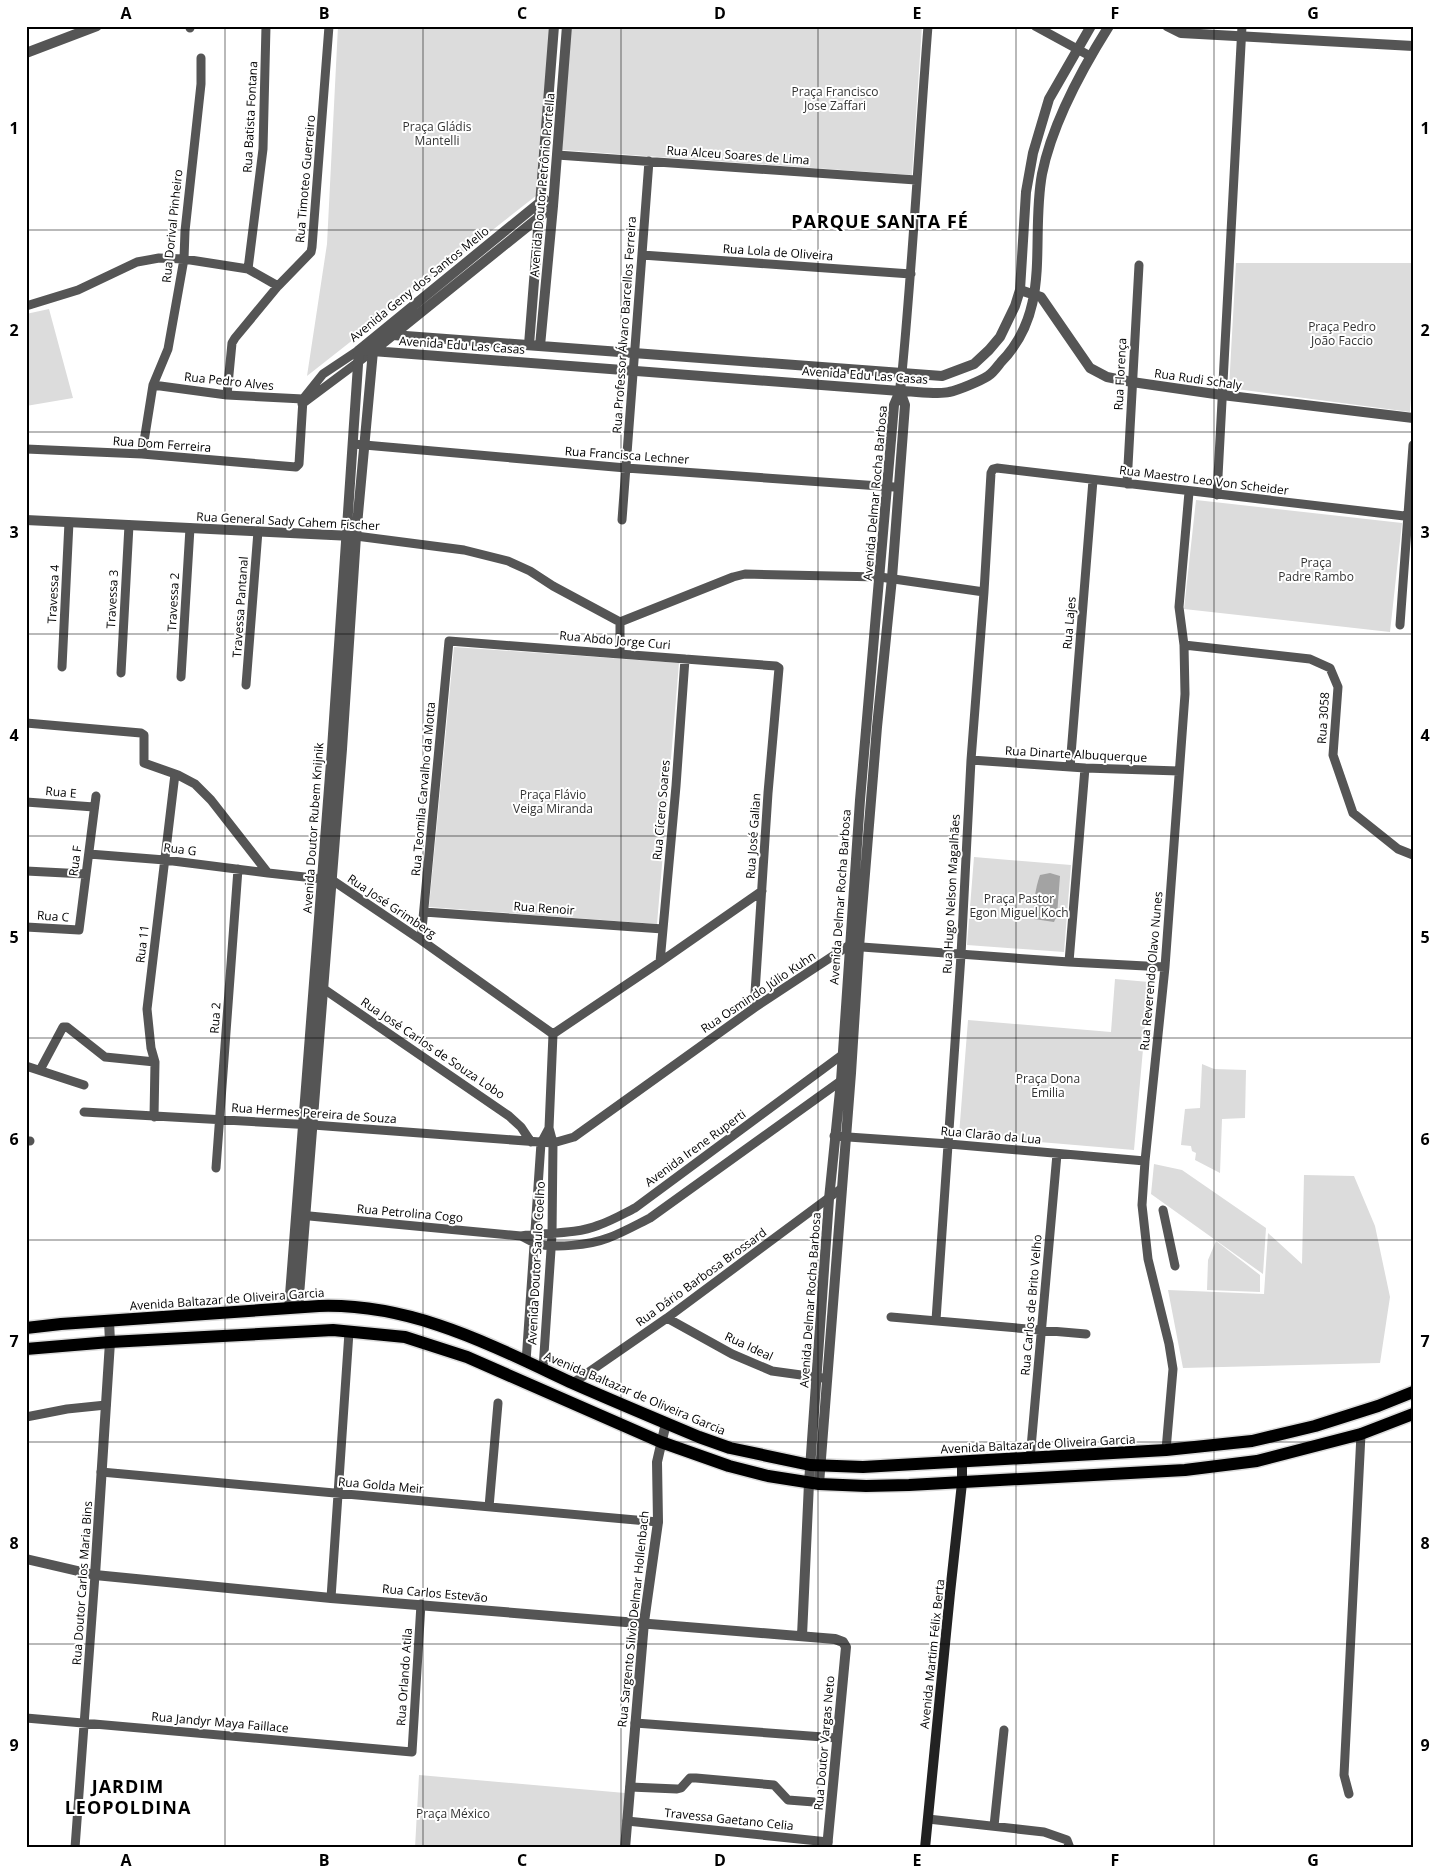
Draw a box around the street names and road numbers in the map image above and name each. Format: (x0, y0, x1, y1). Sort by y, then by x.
street label: Rua Batista Fontana (239, 61, 261, 173)
street label: Avenida Doutor Petrônio Portella (525, 92, 559, 278)
street label: Rua Timoteo Guerreiro (291, 114, 319, 244)
street label: Rua Alceu Soares de Lima (666, 142, 810, 168)
street label: Rua Dorival Pinheiro (158, 168, 186, 284)
street label: Rua Professor Álvaro Barcellos Ferreira (608, 216, 640, 434)
street label: Avenida Geny dos Santos Mello (346, 222, 492, 346)
street label: Rua Lola de Oliveira (722, 240, 834, 264)
street label: Avenida Edu Las Casas (398, 332, 526, 358)
street label: Rua Florença (1110, 337, 1130, 411)
street label: Avenida Edu Las Casas (801, 362, 929, 388)
street label: Rua Rudi Schaly (1153, 364, 1244, 394)
street label: Rua Pedro Alves (183, 368, 275, 394)
street label: Avenida Delmar Rocha Barbosa (859, 405, 891, 581)
street label: Rua Dom Ferreira (112, 432, 212, 456)
street label: Rua Francisca Lechner (564, 442, 690, 468)
street label: Rua Maestro Leo Von Scheider (1118, 461, 1290, 499)
street label: Rua General Sady Cahem Fischer (196, 508, 380, 534)
street label: Travessa Pantanal (228, 556, 252, 658)
street label: Travessa 4 (43, 564, 63, 624)
street label: Travessa 3 (102, 569, 122, 629)
street label: Travessa 2 (163, 572, 183, 632)
street label: Rua Lajes (1058, 596, 1080, 650)
street label: Rua Abdo Jorge Curi (559, 627, 671, 653)
street label: Rua 3058 (1313, 691, 1333, 745)
street label: Rua Teomila Carvalho da Motta (407, 701, 439, 877)
street label: Avenida Doutor Rubem Knijnik (299, 741, 327, 914)
street label: Rua Dinarte Albuquerque (1004, 742, 1148, 766)
street label: Rua Cícero Soares (648, 759, 674, 861)
street label: Rua E (45, 782, 77, 802)
street label: Rua José Galian (742, 792, 764, 880)
street label: Avenida Delmar Rocha Barbosa (825, 809, 855, 985)
street label: Rua Hugo Nelson Magalhães (938, 813, 964, 974)
street label: Rua G (162, 839, 198, 859)
street label: Rua F (64, 845, 86, 877)
street label: Rua José Grimberg (344, 870, 440, 942)
street label: Rua Reverendo Olavo Nunes (1136, 890, 1166, 1051)
street label: Rua Renoir (513, 897, 575, 919)
street label: Rua C (36, 906, 70, 926)
street label: Rua 11 (131, 924, 153, 964)
street label: Rua Osmindo Júlio Kuhn (697, 947, 819, 1037)
street label: Rua José Carlos de Souza Lobo (358, 993, 508, 1103)
street label: Rua 2 (205, 1002, 225, 1034)
street label: Rua Hermes Pereira de Souza (231, 1099, 397, 1127)
street label: Avenida Irene Ruperti (641, 1106, 749, 1190)
street label: Rua Clarão da Lua (940, 1122, 1042, 1148)
street label: Avenida Doutor Saulo Coelho (523, 1181, 549, 1345)
street label: Rua Petrolina Cogo (356, 1200, 464, 1226)
street label: Avenida Delmar Rocha Barbosa (795, 1212, 825, 1388)
street label: Rua Dário Barbosa Brossard (632, 1224, 770, 1330)
street label: Rua Carlos de Brito Velho (1016, 1234, 1046, 1376)
street label: Avenida Baltazar de Oliveira Garcia (129, 1284, 325, 1314)
street label: Rua Ideal (722, 1327, 776, 1365)
street label: Avenida Baltazar de Oliveira Garcia (542, 1347, 728, 1439)
street label: Avenida Baltazar de Oliveira Garcia (940, 1430, 1136, 1458)
street label: Rua Golda Meir (337, 1473, 425, 1497)
street label: Rua Doutor Carlos Maria Bins (68, 1500, 96, 1666)
street label: Rua Sargento Silvio Delmar Hollenbach (613, 1510, 653, 1728)
street label: Avenida Martim Félix Berta (916, 1578, 948, 1730)
street label: Rua Carlos Estevão (381, 1580, 489, 1606)
street label: Rua Orlando Atila (392, 1627, 416, 1727)
street label: Rua Doutor Vargas Neto (810, 1675, 838, 1811)
street label: Rua Jandyr Maya Faillace (151, 1708, 290, 1736)
street label: Travessa Gaetano Celia (663, 1804, 795, 1834)

